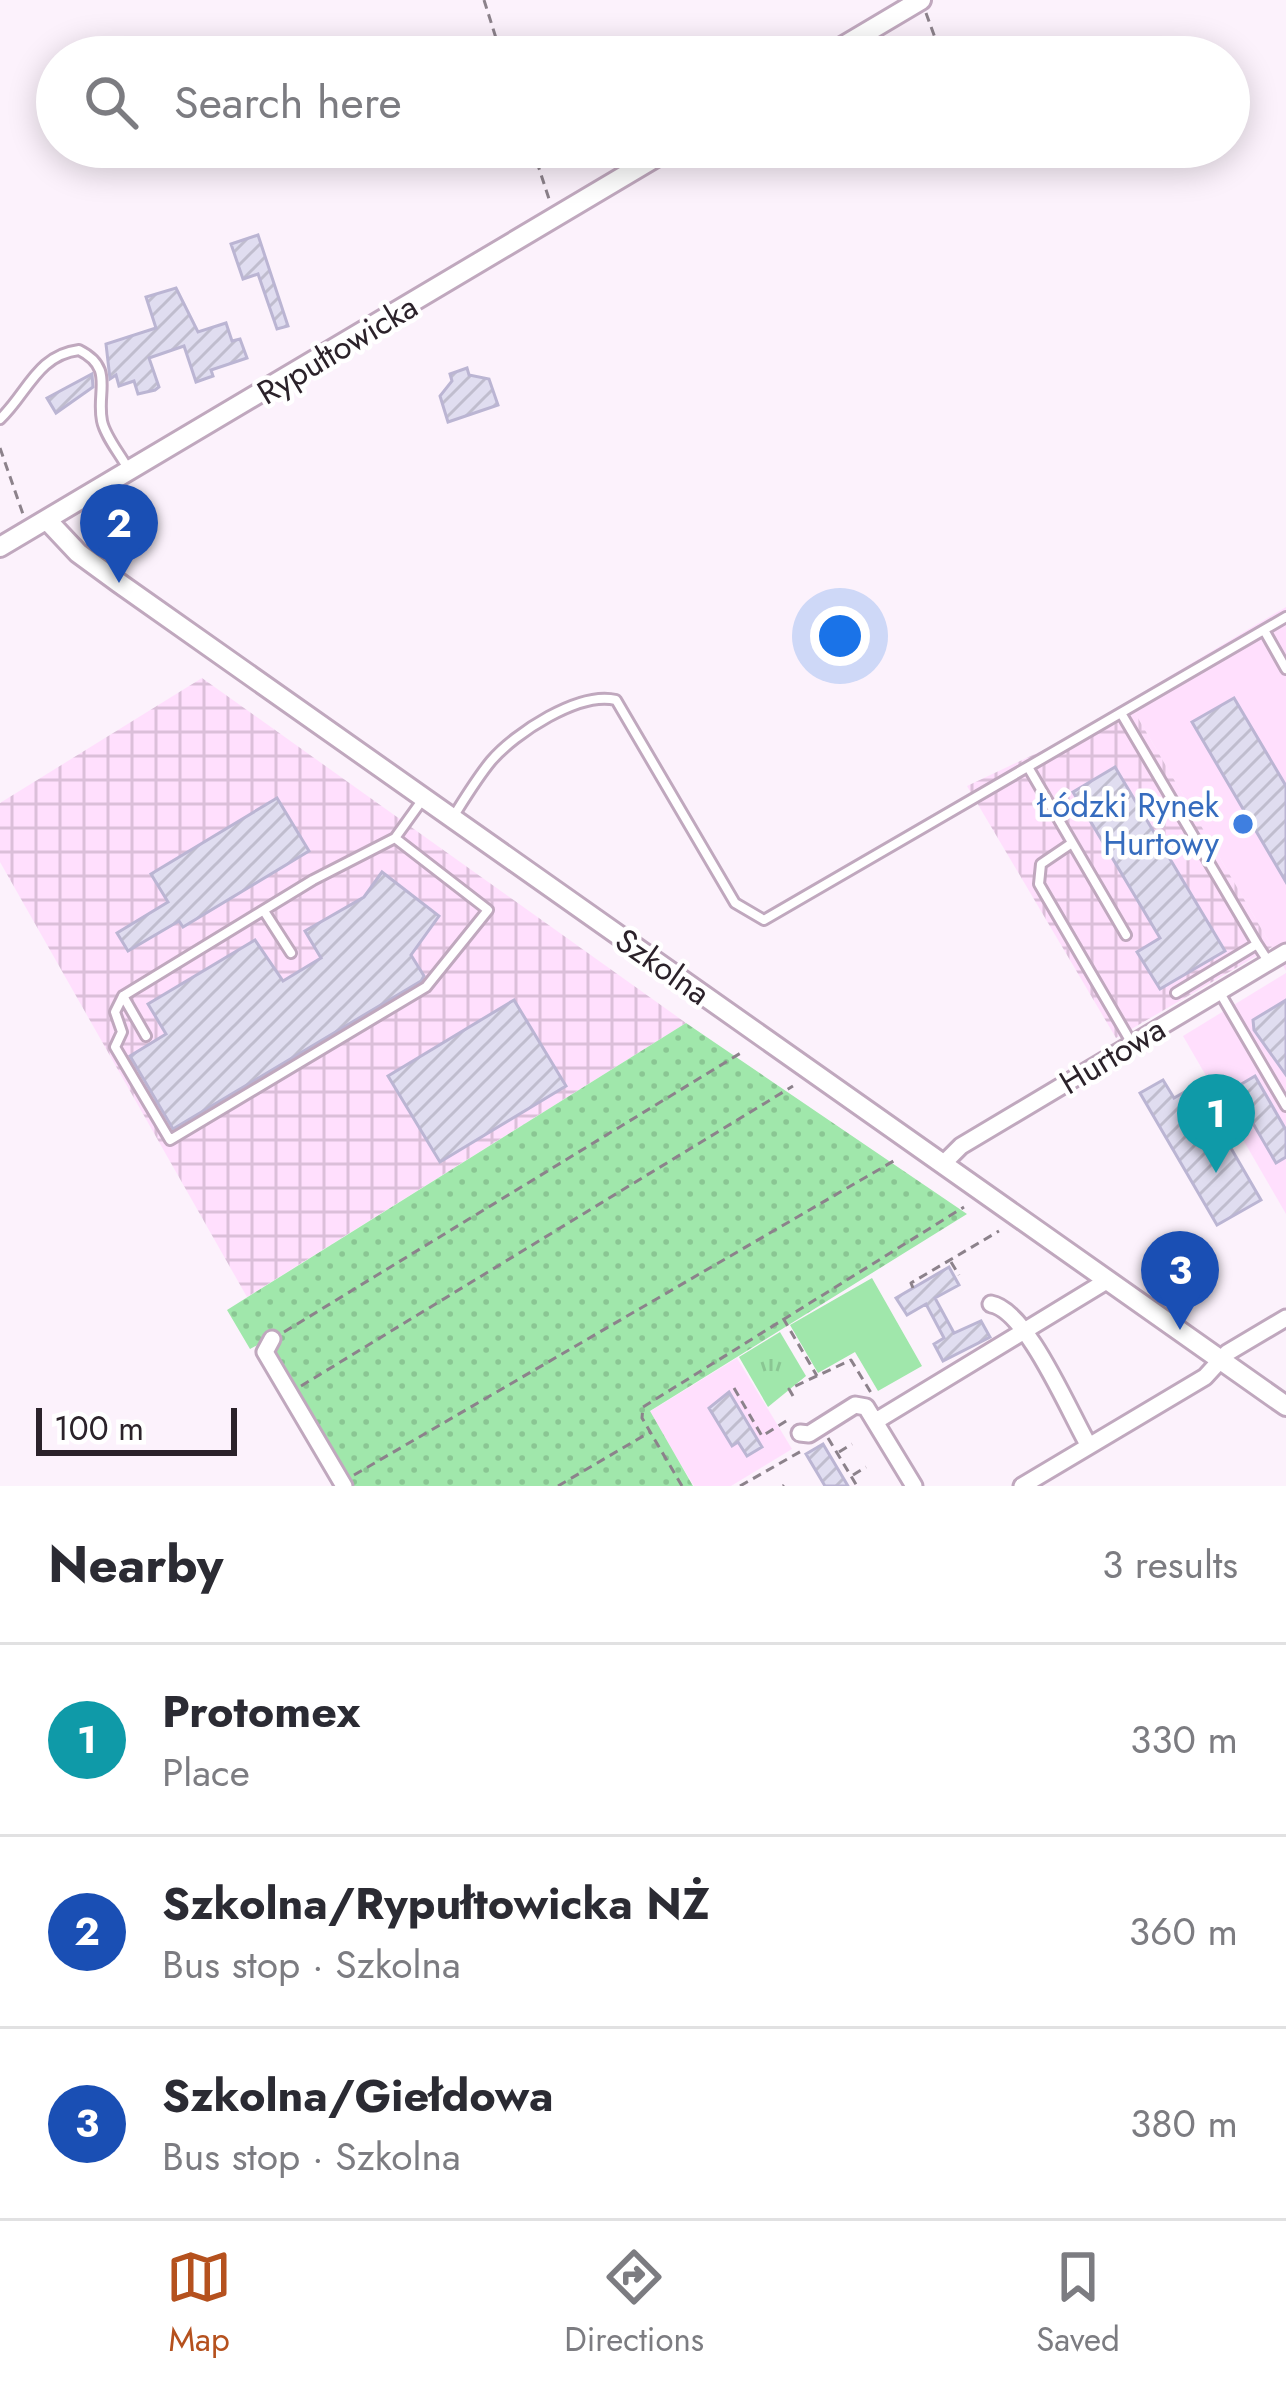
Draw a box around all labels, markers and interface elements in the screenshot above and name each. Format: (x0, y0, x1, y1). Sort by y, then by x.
search box (36, 36, 1250, 168)
icon: search (78, 69, 144, 135)
text: Search here (174, 70, 402, 135)
street label: Rypułtowicka (248, 283, 426, 416)
pin: 2 (80, 484, 158, 583)
your location (810, 606, 870, 666)
place label: Łódzki Rynek Hurtowy (1036, 782, 1219, 867)
marker: Łódzki Rynek Hurtowy (1230, 811, 1256, 837)
street label: Szkolna (606, 917, 720, 1016)
street label: Hurtowa (1050, 1005, 1174, 1105)
pin: 1 (1177, 1074, 1255, 1173)
pin: 3 (1141, 1231, 1219, 1330)
scale bar (36, 1402, 237, 1455)
text: 100 m (54, 1405, 144, 1452)
text: Nearby (48, 1527, 223, 1601)
text: 3 results (1102, 1536, 1238, 1593)
text: Protomex (162, 1679, 360, 1744)
text: 1 (77, 1711, 97, 1768)
text: 330 m (1130, 1711, 1238, 1768)
text: Place (162, 1744, 250, 1801)
text: Szkolna/Rypułtowicka NŻ (162, 1871, 710, 1936)
text: 2 (74, 1903, 100, 1960)
text: 360 m (1129, 1903, 1238, 1960)
text: Bus stop · Szkolna (162, 1936, 461, 1993)
text: Szkolna/Giełdowa (162, 2063, 554, 2128)
text: 3 (75, 2095, 99, 2152)
text: 380 m (1130, 2095, 1238, 2152)
text: Bus stop · Szkolna (162, 2128, 461, 2185)
tab: Map (166, 2244, 232, 2363)
tab: Directions (564, 2244, 704, 2363)
tab: Saved (1036, 2244, 1120, 2363)

